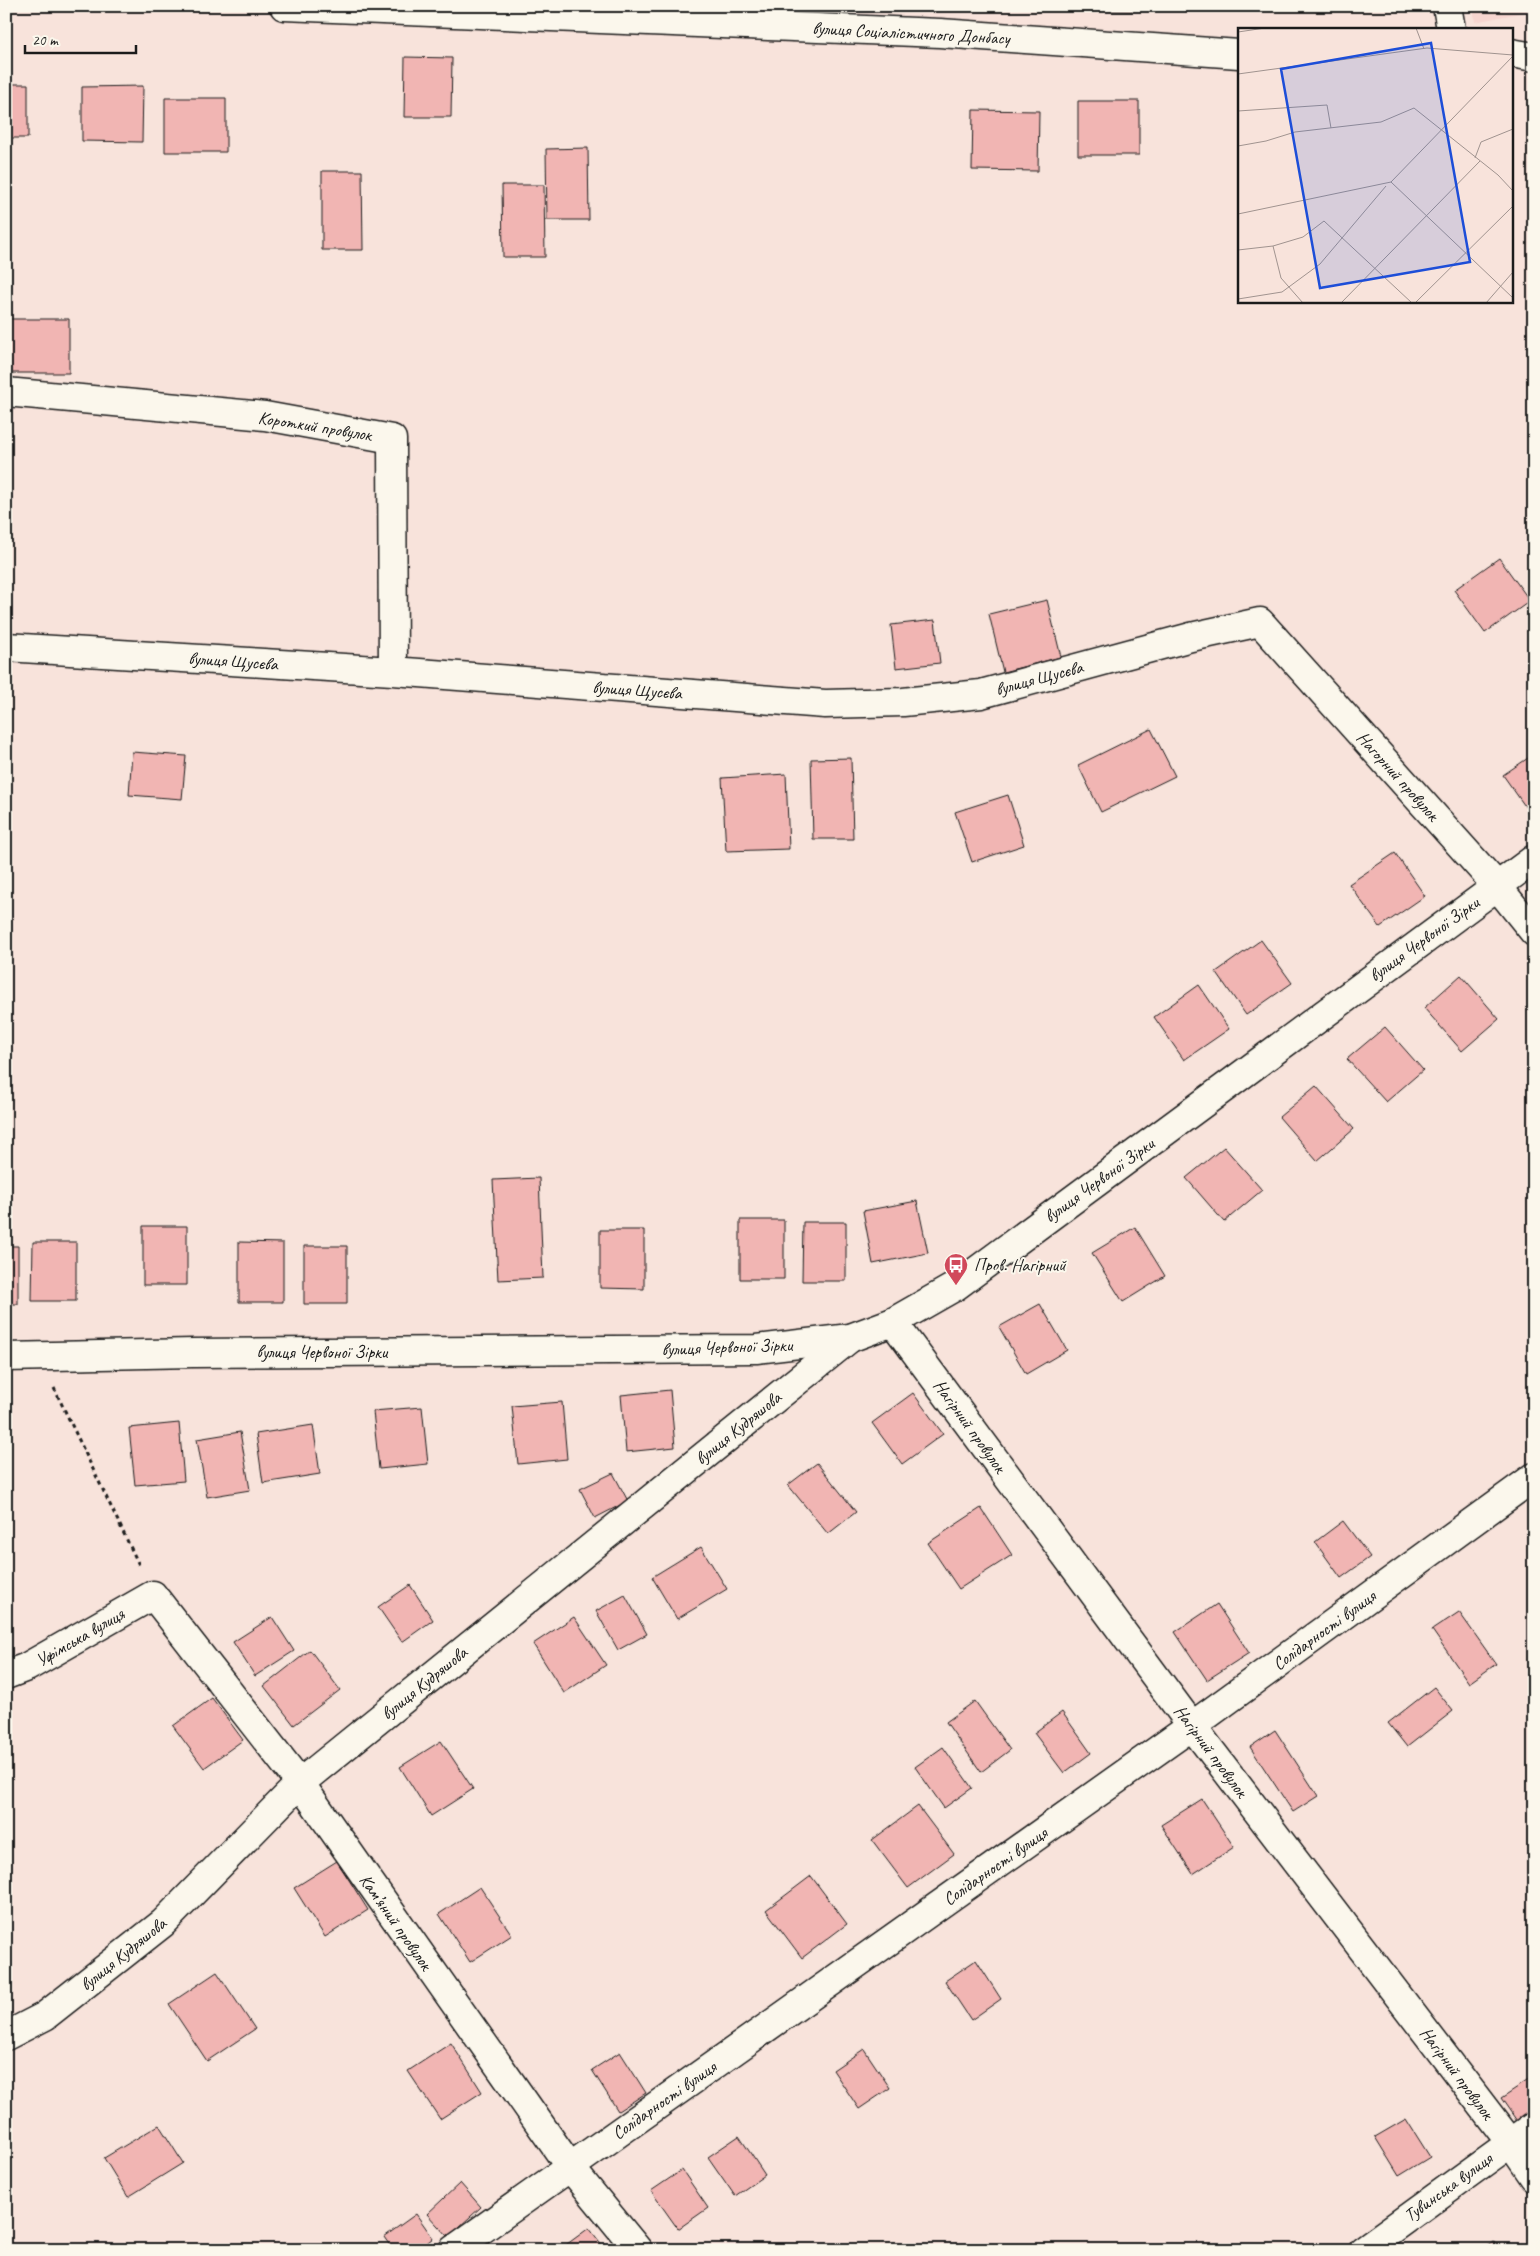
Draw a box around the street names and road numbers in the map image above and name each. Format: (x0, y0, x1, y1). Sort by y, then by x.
street label: вулиця Соціалістичного Донбасу (812, 17, 1012, 49)
street label: Короткий провулок (257, 406, 375, 446)
street label: вулиця Щусєва (188, 647, 280, 675)
street label: вулиця Щусєва (993, 655, 1086, 700)
street label: вулиця Щусєва (592, 676, 684, 704)
street label: Нагорний провулок (1352, 727, 1445, 826)
street label: вулиця Червоної Зірки (1365, 891, 1484, 986)
street label: вулиця Червоної Зірки (1040, 1132, 1159, 1227)
street label: вулиця Червоної Зірки (661, 1334, 794, 1360)
street label: вулиця Червоної Зірки (257, 1341, 389, 1363)
street label: Нагірний провулок (929, 1375, 1012, 1478)
street label: вулиця Кудряшова (690, 1386, 786, 1469)
street label: Солідарності вулиця (1268, 1584, 1381, 1675)
street label: Уфімська вулиця (32, 1602, 130, 1671)
street label: вулиця Кудряшова (376, 1641, 472, 1724)
street label: Нагірний провулок (1169, 1700, 1254, 1803)
street label: Солідарності вулиця (939, 1821, 1053, 1910)
street label: Кам’яний провулок (355, 1870, 438, 1975)
street label: вулиця Кудряшова (75, 1912, 171, 1995)
street label: Нагірний провулок (1415, 2022, 1500, 2125)
street label: Солідарності вулиця (608, 2055, 722, 2144)
street label: Тувинська вулиця (1400, 2147, 1498, 2226)

